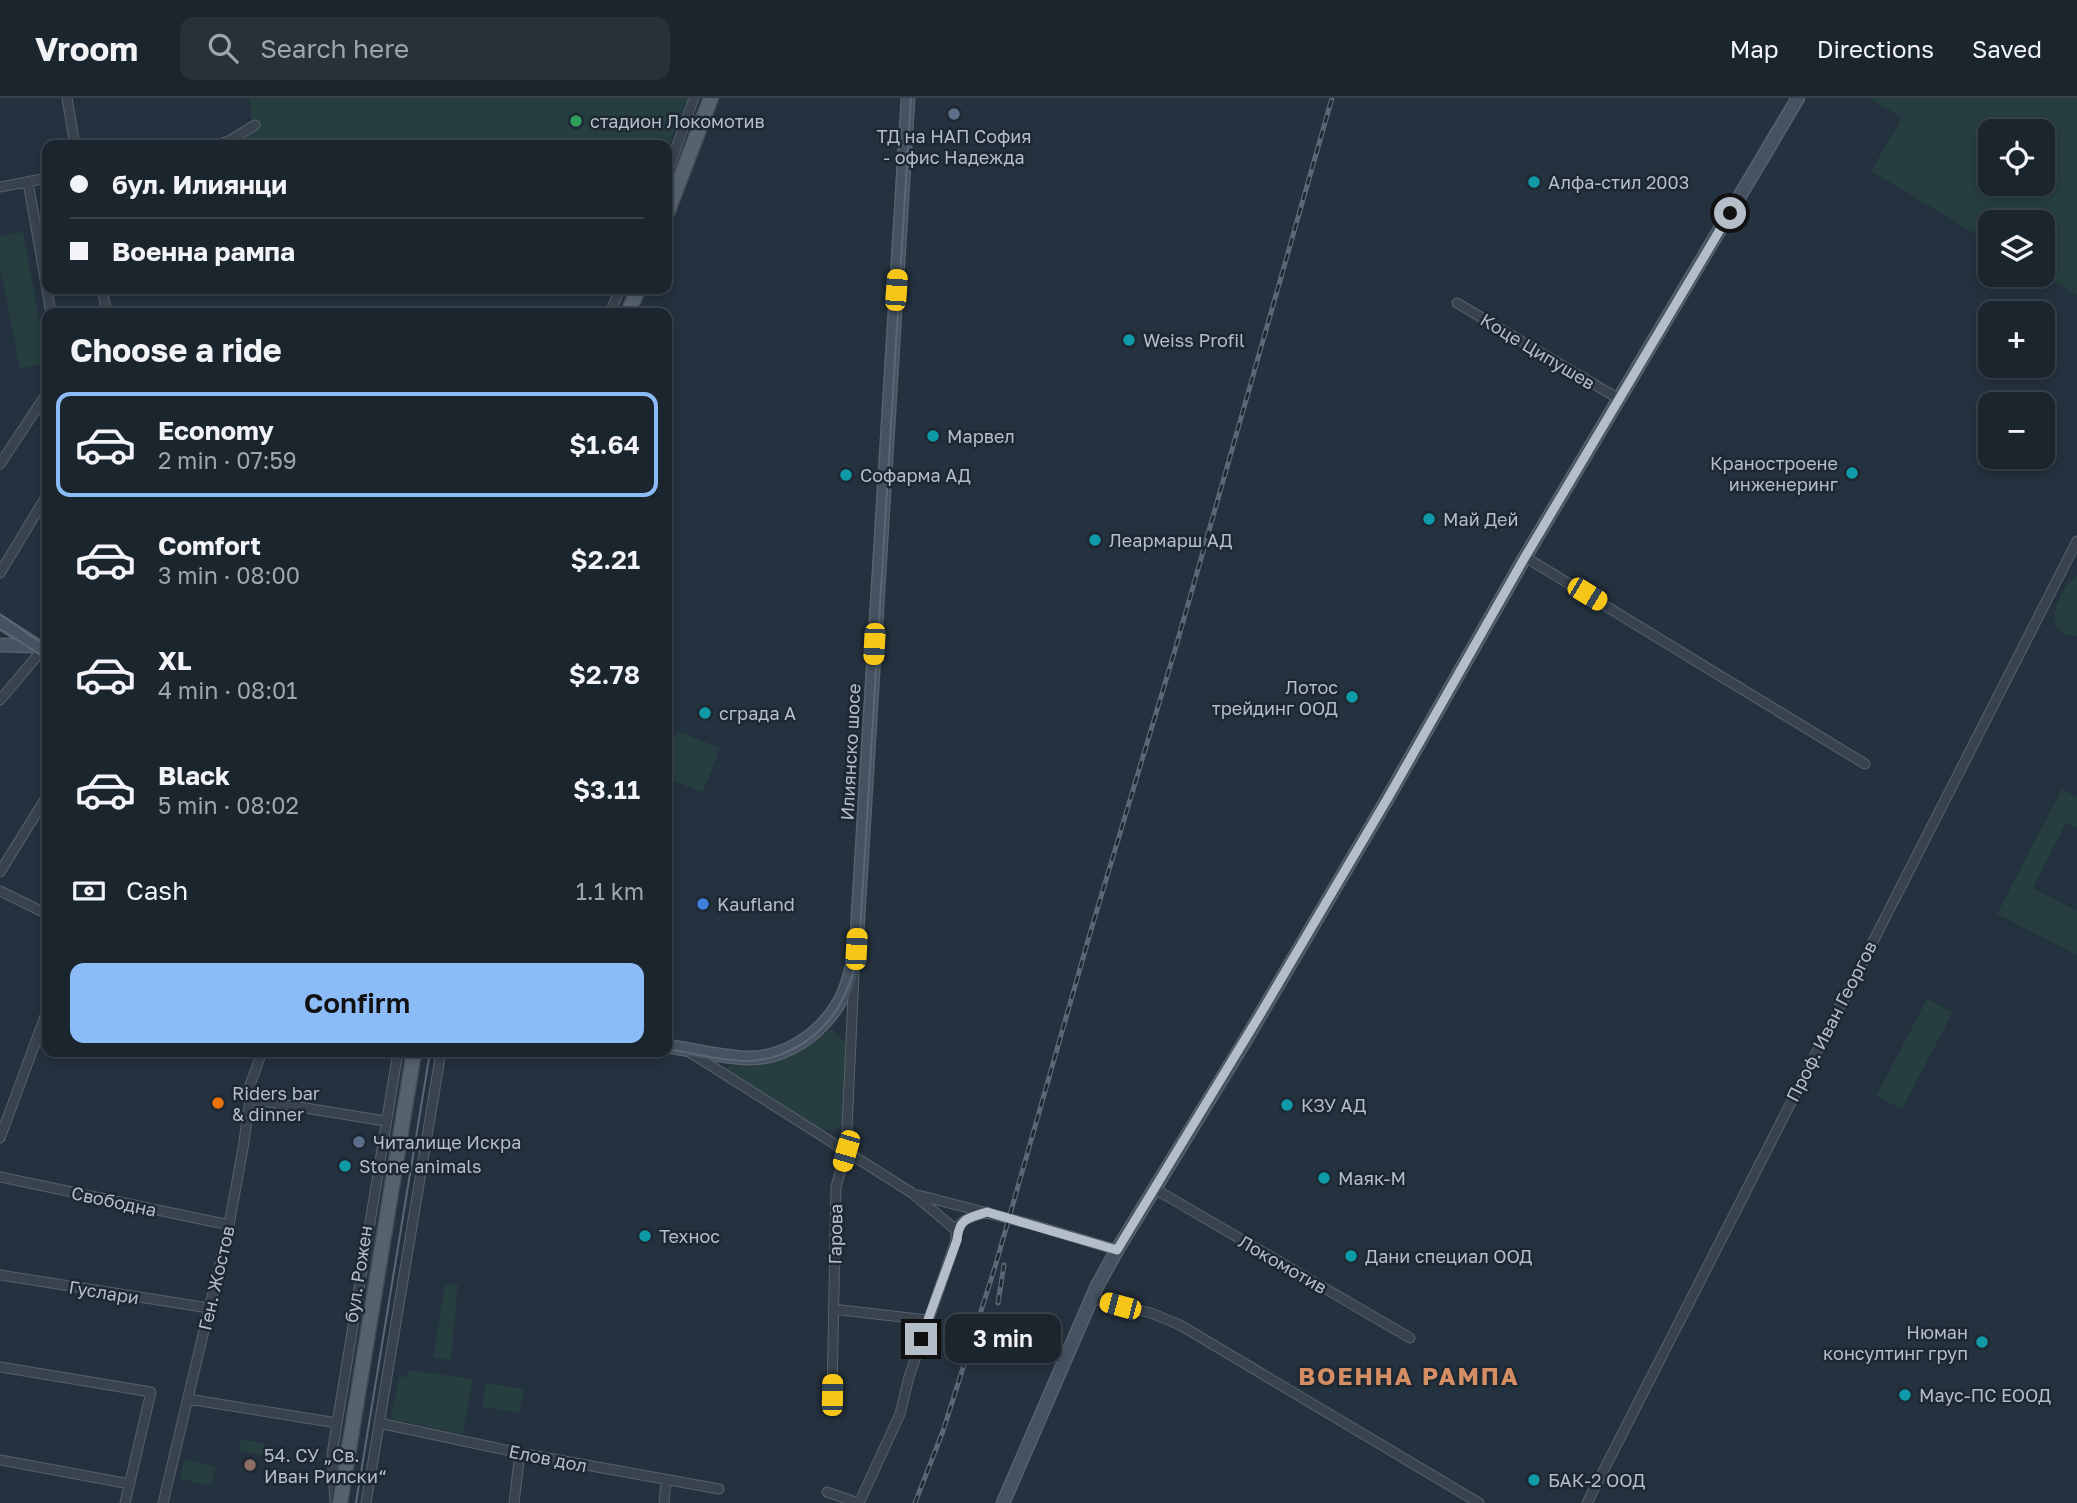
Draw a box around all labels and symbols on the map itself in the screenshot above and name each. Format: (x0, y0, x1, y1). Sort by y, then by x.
marker: ТД на НАП София - офис Надежда (946, 106, 962, 122)
place label: стадион Локомотив (590, 110, 765, 132)
marker: стадион Локомотив (568, 113, 584, 129)
place label: ТД на НАП София - офис Надежда (876, 125, 1032, 168)
place label: Алфа-стил 2003 (1548, 171, 1689, 193)
marker: Алфа-стил 2003 (1526, 174, 1542, 190)
route start (1714, 197, 1746, 229)
car (885, 268, 908, 312)
street label: Коце Ципушев (1477, 308, 1599, 394)
place label: Weiss Profil (1143, 329, 1245, 351)
marker: Weiss Profil (1121, 332, 1137, 348)
place label: Марвел (947, 425, 1015, 447)
marker: Марвел (925, 428, 941, 444)
place label: Краностроене инженеринг (1710, 452, 1838, 495)
place label: Софарма АД (860, 464, 971, 486)
marker: Краностроене инженеринг (1844, 465, 1860, 481)
marker: Софарма АД (838, 467, 854, 483)
place label: Май Дей (1443, 508, 1519, 530)
marker: Май Дей (1421, 511, 1437, 527)
place label: Леармарш АД (1109, 529, 1233, 551)
marker: Леармарш АД (1087, 532, 1103, 548)
car (1564, 574, 1611, 614)
car (863, 622, 886, 666)
place label: Лотос трейдинг ООД (1212, 676, 1338, 719)
street label: Илиянско шосе (835, 683, 865, 821)
marker: Лотос трейдинг ООД (1344, 689, 1360, 705)
place label: сграда А (719, 702, 796, 724)
marker: сграда А (697, 705, 713, 721)
place label: Kaufland (717, 893, 795, 915)
marker: Kaufland (695, 896, 711, 912)
car (845, 927, 868, 971)
street label: Проф. Иван Георгов (1781, 937, 1881, 1105)
place label: Riders bar & dinner (232, 1082, 320, 1125)
place label: КЗУ АД (1301, 1094, 1366, 1116)
marker: Riders bar & dinner (210, 1095, 226, 1111)
marker: КЗУ АД (1279, 1097, 1295, 1113)
car (831, 1128, 862, 1174)
place label: Читалище Искра (373, 1131, 521, 1153)
marker: Читалище Искра (351, 1134, 367, 1150)
place label: Stone animals (359, 1155, 482, 1177)
marker: Stone animals (337, 1158, 353, 1174)
place label: Маяк-М (1338, 1167, 1406, 1189)
marker: Маяк-М (1316, 1170, 1332, 1186)
street label: Свободна (69, 1181, 159, 1221)
street label: Гарова (823, 1203, 847, 1265)
street label: Ген. Жостов (193, 1224, 239, 1332)
street label: бул. Рожен (339, 1224, 377, 1324)
place label: Технос (659, 1225, 720, 1247)
marker: Технос (637, 1228, 653, 1244)
street label: Локомотив (1235, 1230, 1331, 1298)
place label: Дани специал ООД (1365, 1245, 1532, 1267)
marker: Дани специал ООД (1343, 1248, 1359, 1264)
street label: Гуслари (67, 1276, 141, 1308)
car (1097, 1290, 1144, 1322)
callout: 3 min (946, 1314, 1061, 1364)
place label: Нюман консултинг груп (1823, 1321, 1968, 1364)
route end (905, 1323, 937, 1355)
marker: Нюман консултинг груп (1974, 1334, 1990, 1350)
district label: ВОЕННА РАМПА (1298, 1361, 1520, 1390)
car (822, 1374, 843, 1416)
place label: Маус-ПС ЕООД (1919, 1384, 2051, 1406)
marker: Маус-ПС ЕООД (1897, 1387, 1913, 1403)
street label: Елов дол (507, 1440, 589, 1476)
place label: 54. СУ „Св. Иван Рилски“ (264, 1444, 387, 1487)
marker: 54. СУ „Св. Иван Рилски“ (242, 1457, 258, 1473)
place label: БАК-2 ООД (1548, 1469, 1645, 1491)
marker: БАК-2 ООД (1526, 1472, 1542, 1488)

